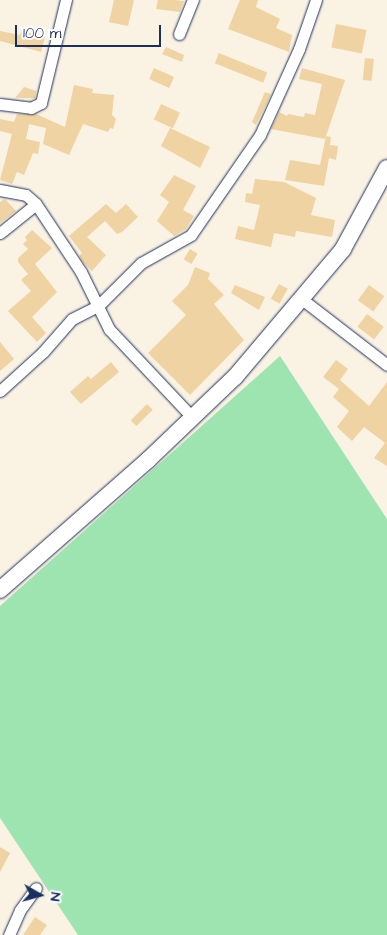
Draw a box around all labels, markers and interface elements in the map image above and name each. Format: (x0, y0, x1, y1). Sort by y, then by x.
scale bar (18, 15, 164, 47)
text: 100 m (23, 23, 62, 44)
north arrow (15, 870, 65, 920)
text: N (44, 891, 65, 902)

